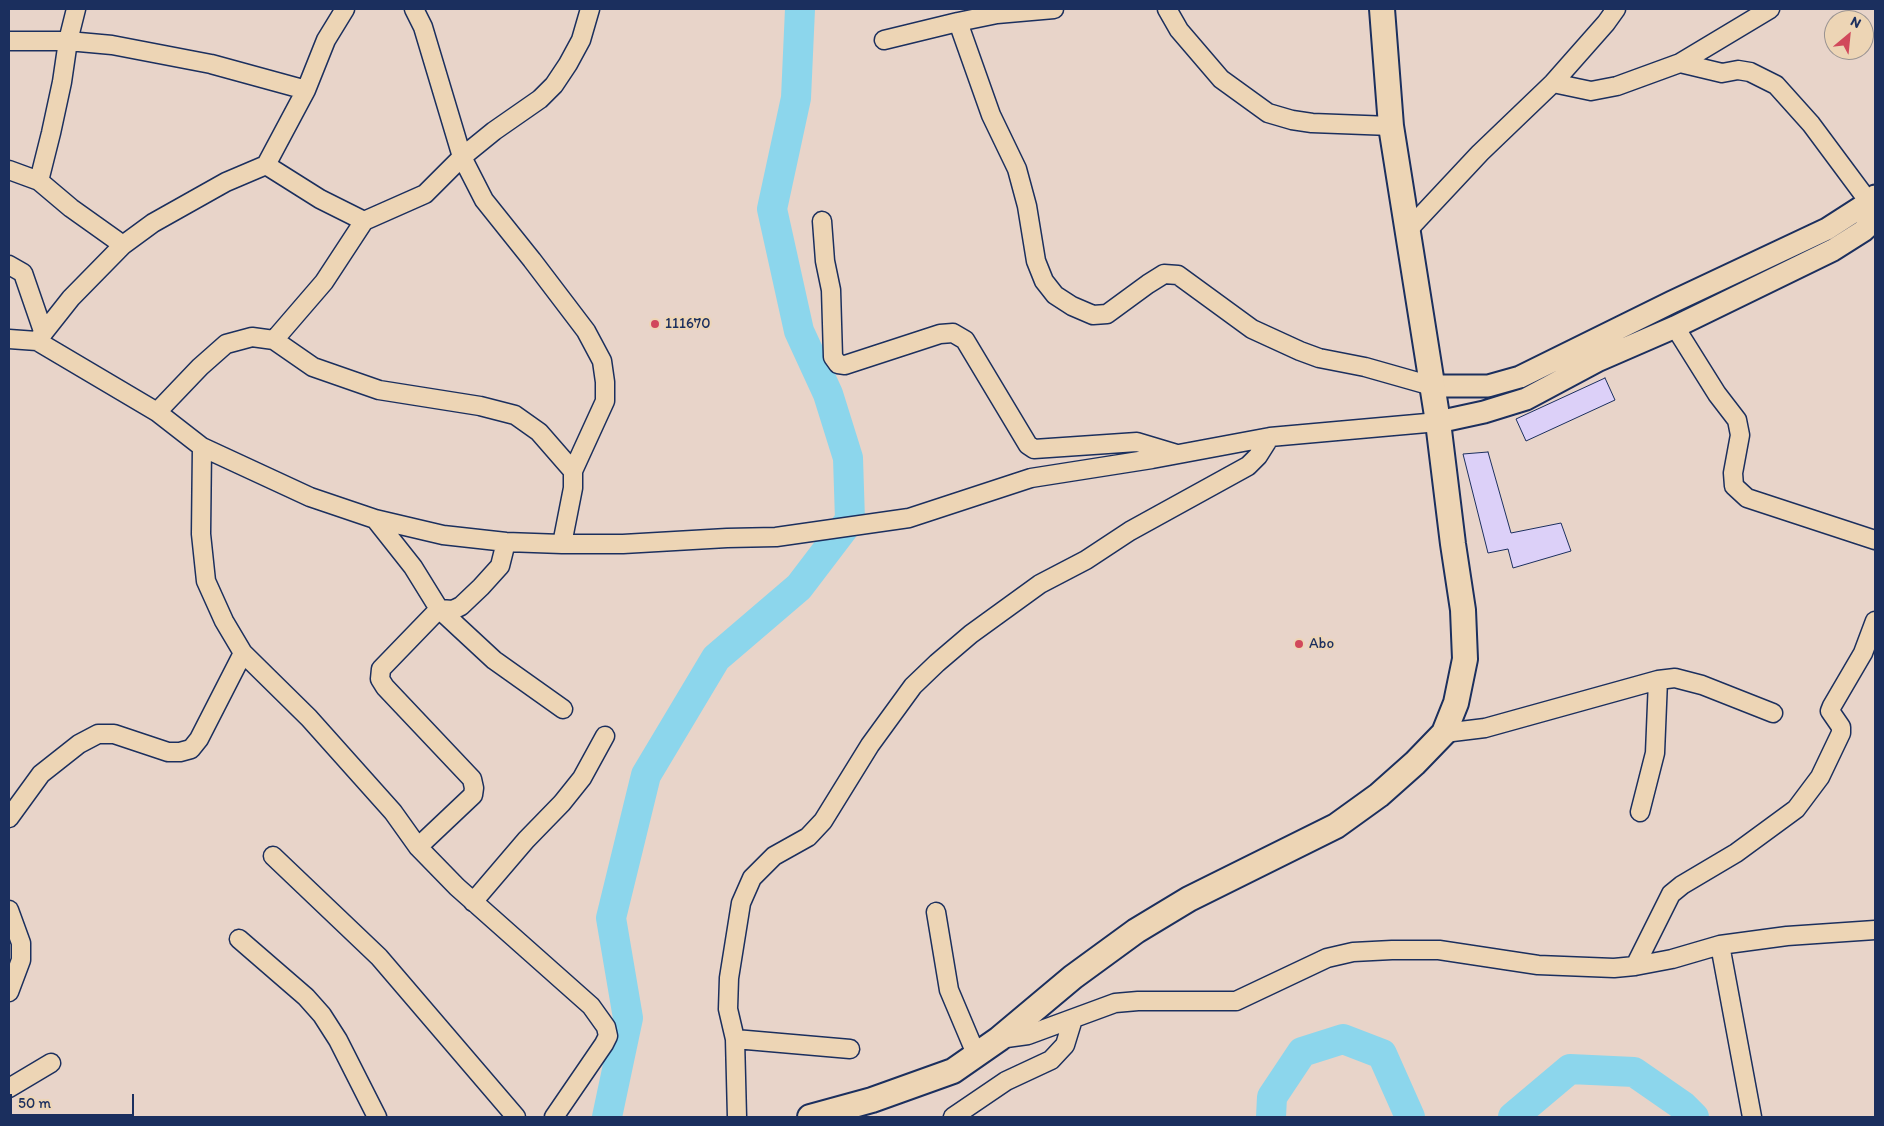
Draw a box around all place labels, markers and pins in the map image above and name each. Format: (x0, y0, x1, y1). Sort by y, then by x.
place label: 111670 (665, 315, 710, 333)
marker: 111670 (649, 318, 661, 330)
place label: Abo (1309, 635, 1334, 653)
marker: Abo (1293, 638, 1305, 650)

